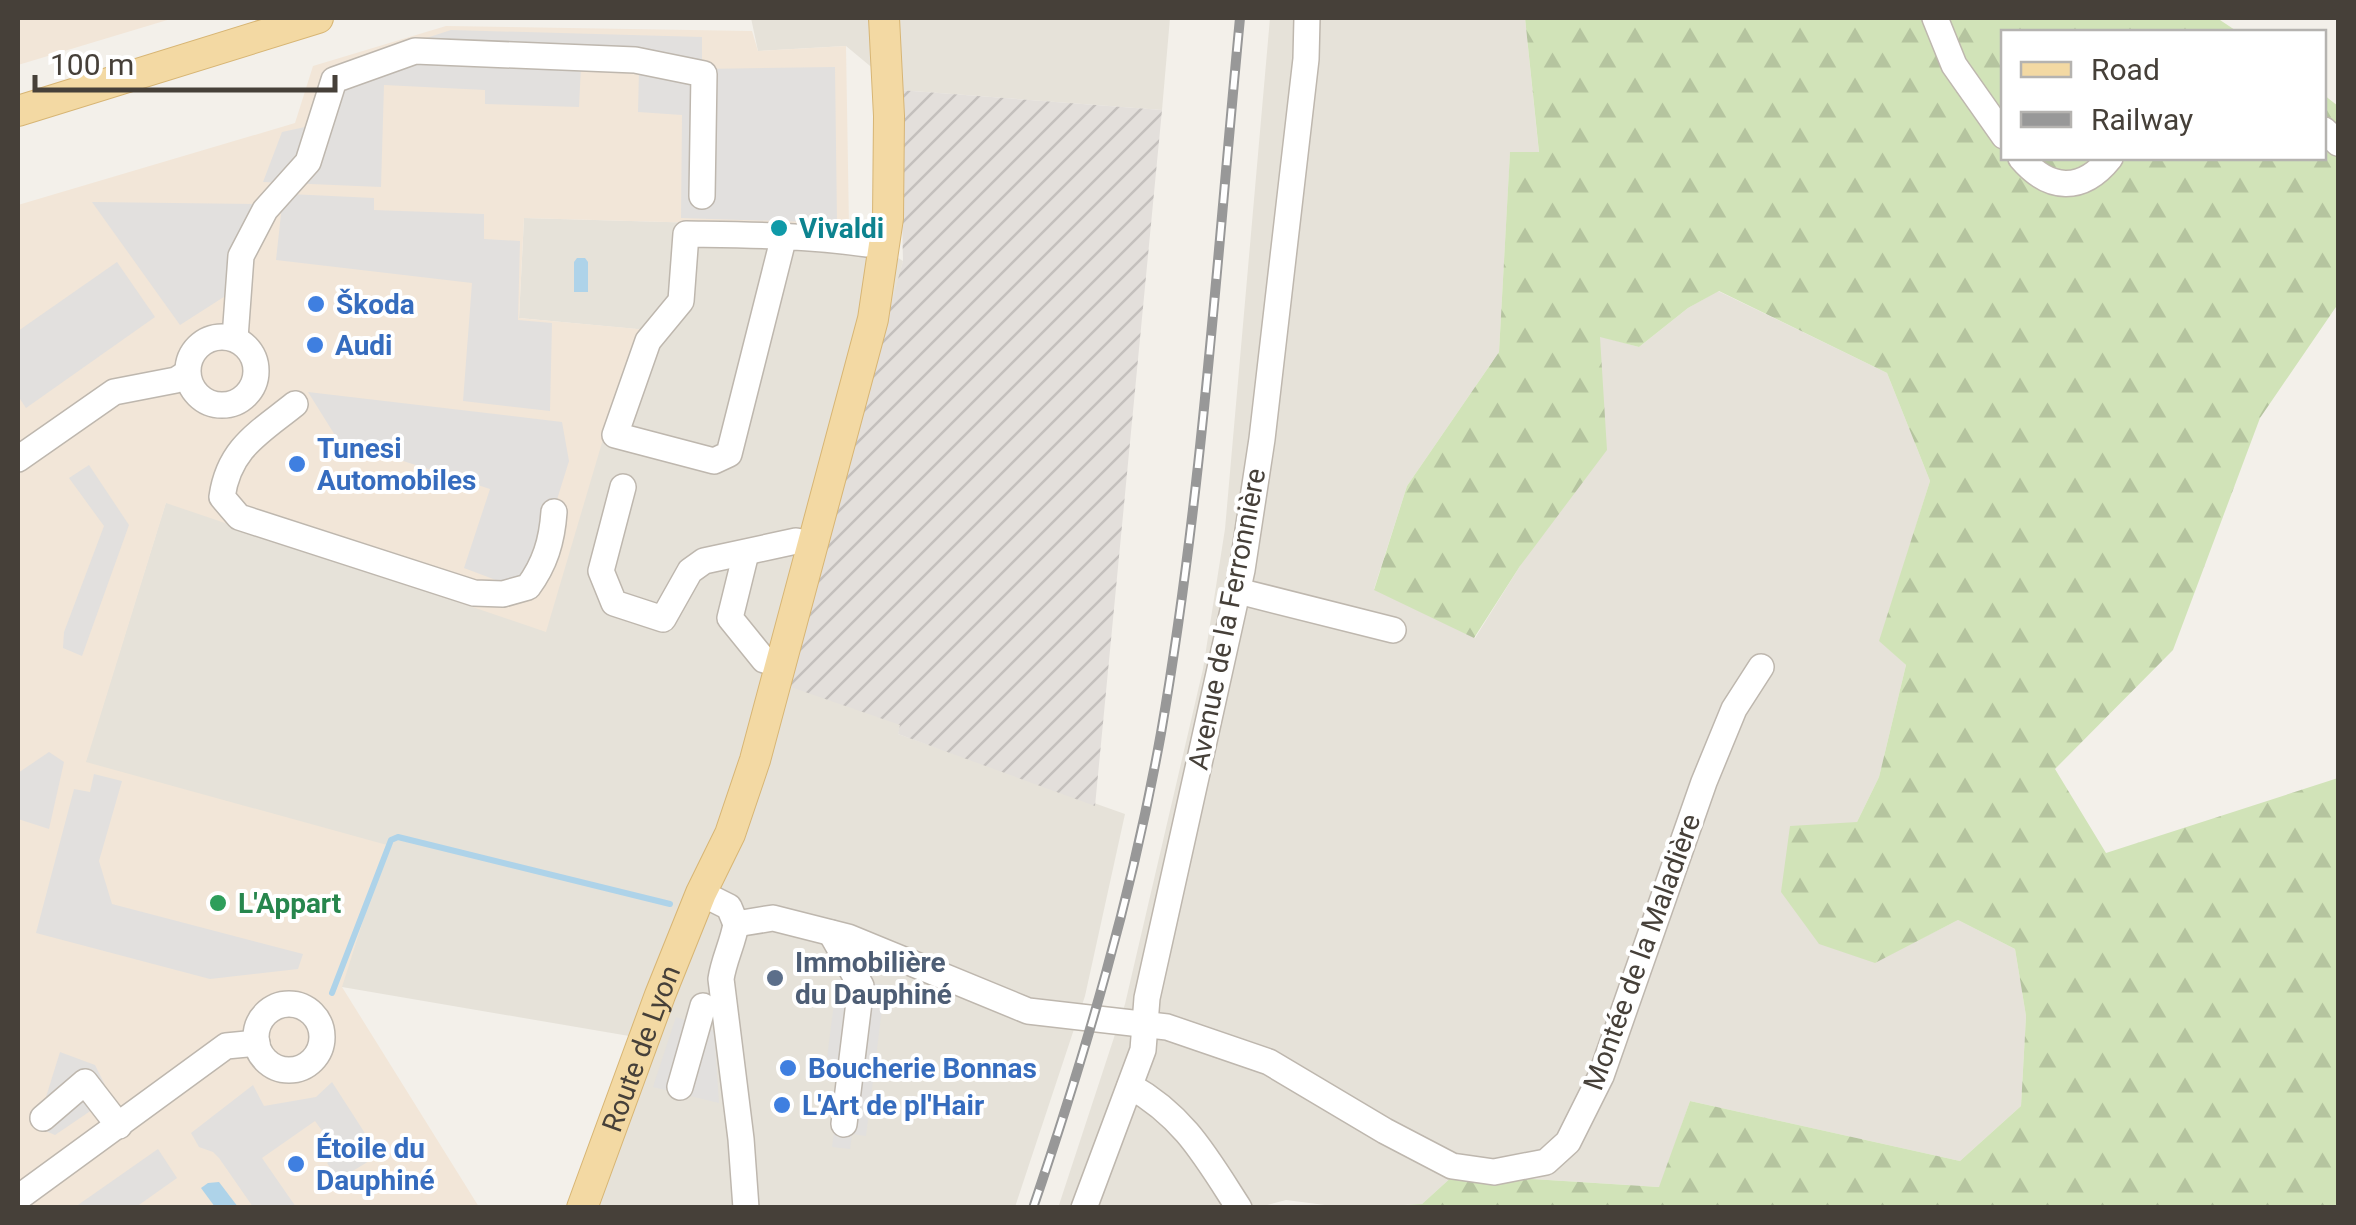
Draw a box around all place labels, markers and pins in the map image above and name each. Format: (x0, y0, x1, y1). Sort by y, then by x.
place label: Vivaldi (799, 212, 884, 245)
marker: Vivaldi (768, 217, 790, 239)
place label: Škoda (336, 288, 415, 321)
marker: Škoda (305, 293, 327, 315)
place label: Audi (335, 329, 393, 362)
marker: Audi (304, 334, 326, 356)
place label: Tunesi Automobiles (317, 432, 476, 497)
marker: Tunesi Automobiles (286, 453, 308, 475)
place label: L'Appart (238, 887, 341, 920)
marker: L'Appart (207, 892, 229, 914)
place label: Immobilière du Dauphiné (795, 946, 952, 1011)
marker: Immobilière du Dauphiné (764, 967, 786, 989)
place label: Boucherie Bonnas (808, 1052, 1037, 1085)
marker: Boucherie Bonnas (777, 1057, 799, 1079)
place label: L'Art de pl'Hair (802, 1089, 984, 1122)
marker: L'Art de pl'Hair (771, 1094, 793, 1116)
place label: Étoile du Dauphiné (316, 1132, 435, 1197)
marker: Étoile du Dauphiné (285, 1153, 307, 1175)

